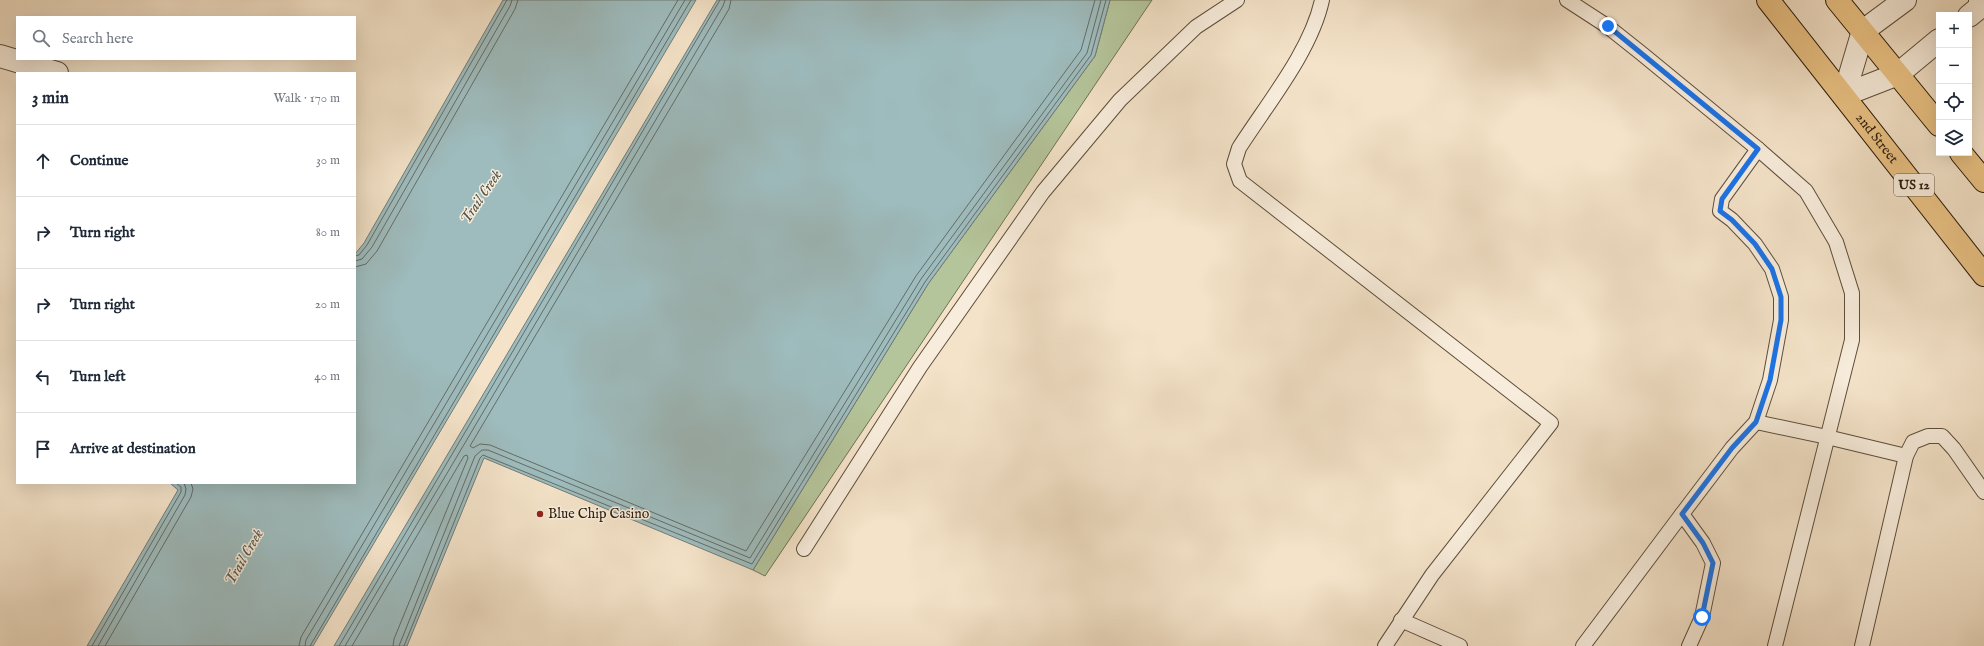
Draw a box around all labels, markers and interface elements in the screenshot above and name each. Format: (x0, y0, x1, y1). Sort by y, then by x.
map controls (1936, 12, 1972, 156)
button: + (1936, 12, 1972, 48)
search box (16, 16, 356, 60)
route end (1599, 17, 1617, 35)
icon: search (30, 27, 52, 49)
text: Search here (62, 29, 133, 48)
button: − (1936, 48, 1972, 84)
button: locate (1936, 84, 1972, 120)
text: 3 min (32, 88, 69, 109)
text: Walk · 170 m (274, 90, 340, 107)
street label: 2nd Street (1851, 109, 1902, 167)
button: layers (1936, 120, 1972, 156)
icon: ahead (32, 150, 54, 172)
text: Continue (70, 151, 128, 170)
text: 30 m (316, 152, 340, 169)
water label: Trail Creek (456, 166, 506, 228)
road number: US 12 (1894, 174, 1934, 196)
icon: right (32, 222, 54, 244)
text: Turn right (70, 223, 135, 242)
text: 80 m (316, 224, 340, 241)
icon: right (32, 294, 54, 316)
text: Turn right (70, 295, 135, 314)
text: 20 m (315, 296, 340, 313)
icon: left (32, 366, 54, 388)
text: Turn left (70, 367, 126, 386)
text: 40 m (314, 368, 340, 385)
icon: arrive (32, 438, 54, 460)
text: Arrive at destination (70, 439, 196, 458)
place label: Blue Chip Casino (548, 505, 650, 523)
marker: Blue Chip Casino (535, 509, 545, 519)
water label: Trail Creek (220, 526, 268, 588)
route start (1693, 608, 1711, 626)

